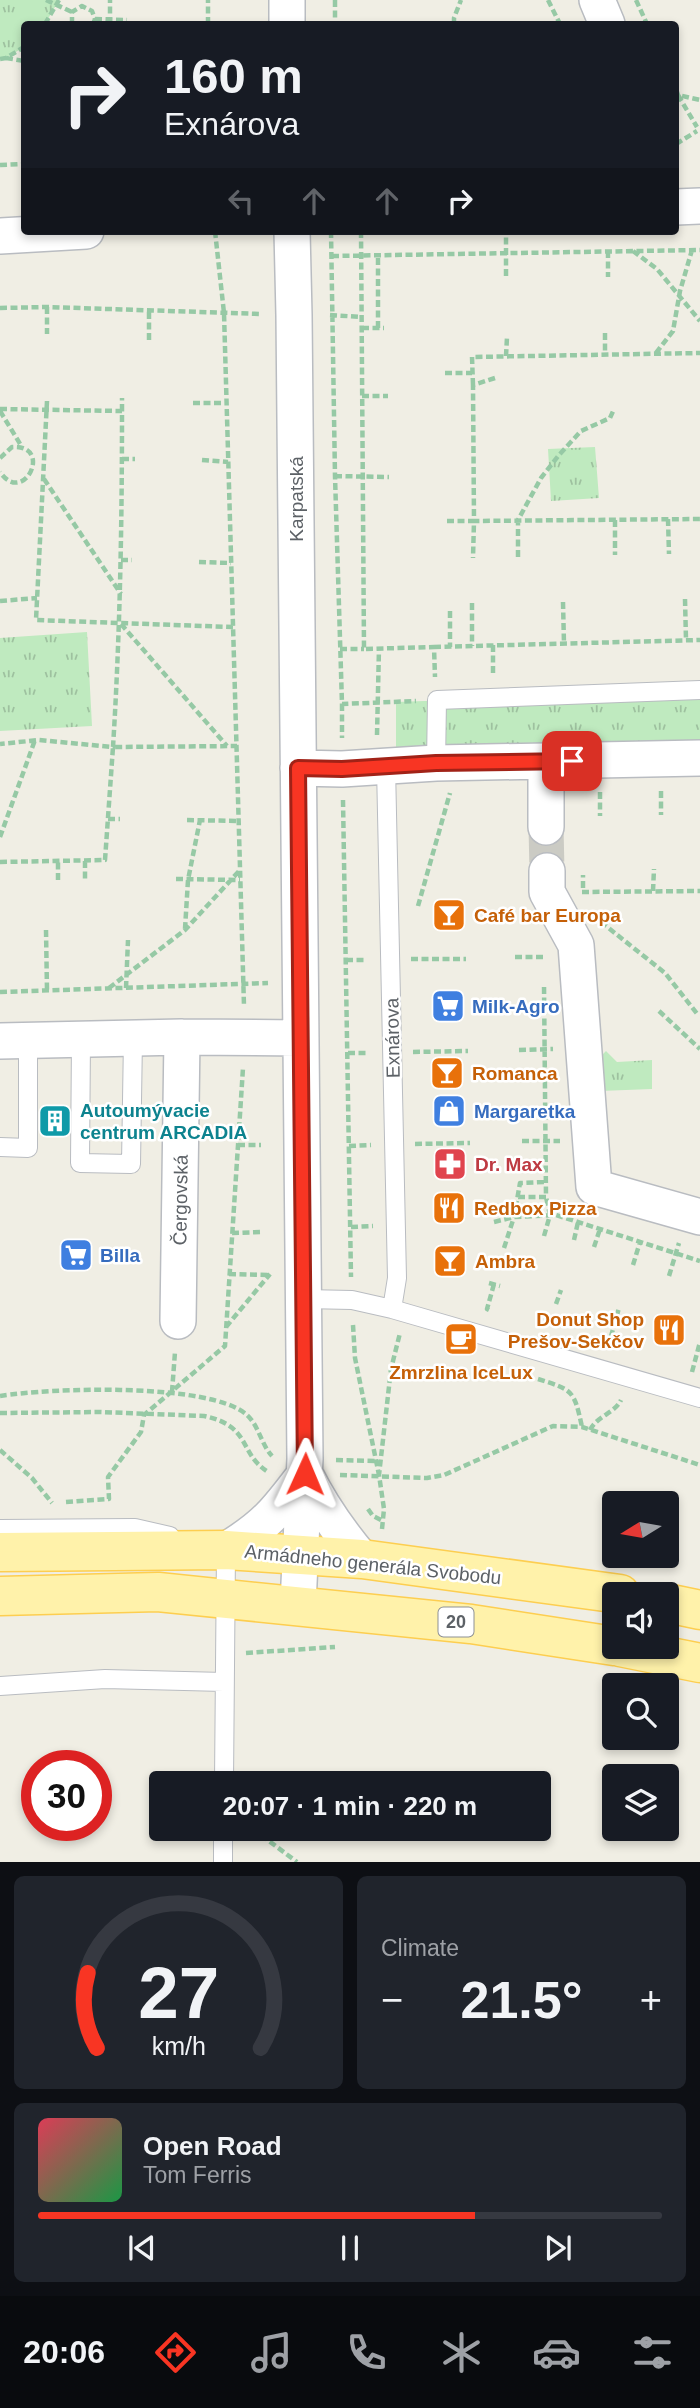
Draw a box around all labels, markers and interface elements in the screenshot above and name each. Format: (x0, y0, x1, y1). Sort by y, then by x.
icon: right (49, 49, 140, 140)
text: 160 m (164, 49, 303, 103)
text: Exnárova (164, 106, 299, 142)
icon: left (222, 182, 260, 220)
icon: ahead (295, 182, 333, 220)
icon: ahead (368, 182, 406, 220)
icon: right (441, 182, 479, 220)
street label: Karpatská (286, 456, 307, 542)
pin (542, 731, 602, 791)
icon: arrive (553, 742, 591, 780)
bar icon: Café bar Europa (430, 896, 468, 934)
place label: Café bar Europa (474, 905, 621, 926)
supermarket icon: Milk-Agro (429, 987, 467, 1025)
place label: Milk-Agro (472, 996, 560, 1017)
street label: Exnárova (381, 997, 404, 1078)
bar icon: Romanca (428, 1054, 466, 1092)
place label: Romanca (472, 1063, 558, 1084)
shop icon: Margaretka (430, 1092, 468, 1130)
place label: Autoumývacie centrum ARCADIA (80, 1100, 247, 1143)
place label: Margaretka (474, 1101, 576, 1122)
building icon: Autoumývacie centrum ARCADIA (36, 1102, 74, 1140)
pharmacy icon: Dr. Max (431, 1145, 469, 1183)
street label: Čergovská (169, 1154, 192, 1246)
place label: Dr. Max (475, 1154, 543, 1175)
restaurant icon: Redbox Pizza (430, 1189, 468, 1227)
place label: Redbox Pizza (474, 1198, 597, 1219)
supermarket icon: Billa (57, 1236, 95, 1274)
bar icon: Ambra (431, 1242, 469, 1280)
place label: Billa (100, 1245, 141, 1266)
place label: Ambra (475, 1251, 536, 1272)
place label: Donut Shop Prešov-Sekčov (508, 1309, 644, 1352)
restaurant icon: Donut Shop Prešov-Sekčov (650, 1311, 688, 1349)
cafe icon: Zmrzlina IceLux (442, 1320, 480, 1358)
place label: Zmrzlina IceLux (389, 1362, 533, 1383)
position arrow (268, 1437, 342, 1511)
north arrow (602, 1491, 679, 1568)
map controls (602, 1491, 679, 1841)
street label: Armádneho generála Svobodu (244, 1541, 502, 1588)
button: sound (602, 1582, 679, 1659)
road number: 20 (438, 1608, 474, 1637)
button: search (602, 1673, 679, 1750)
speed limit sign: 30 (21, 1750, 112, 1841)
button: layers (602, 1764, 679, 1841)
text: 20:07 · 1 min · 220 m (223, 1791, 477, 1821)
text: Climate (381, 1935, 459, 1961)
text: 27 (138, 1953, 219, 2034)
text: 21.5° (460, 1971, 583, 2029)
text: − (381, 1979, 403, 2021)
text: + (640, 1979, 662, 2021)
text: km/h (151, 2032, 206, 2060)
text: Open Road (143, 2131, 282, 2161)
text: Tom Ferris (143, 2162, 252, 2188)
icon: previous (123, 2229, 161, 2267)
icon: pause (331, 2229, 369, 2267)
icon: next (539, 2229, 577, 2267)
icon: directions (151, 2328, 200, 2377)
icon: music (247, 2328, 296, 2377)
icon: phone (342, 2328, 391, 2377)
icon: climate (437, 2328, 486, 2377)
icon: car (532, 2328, 581, 2377)
icon: filters (628, 2328, 677, 2377)
text: 20:06 (23, 2334, 105, 2370)

